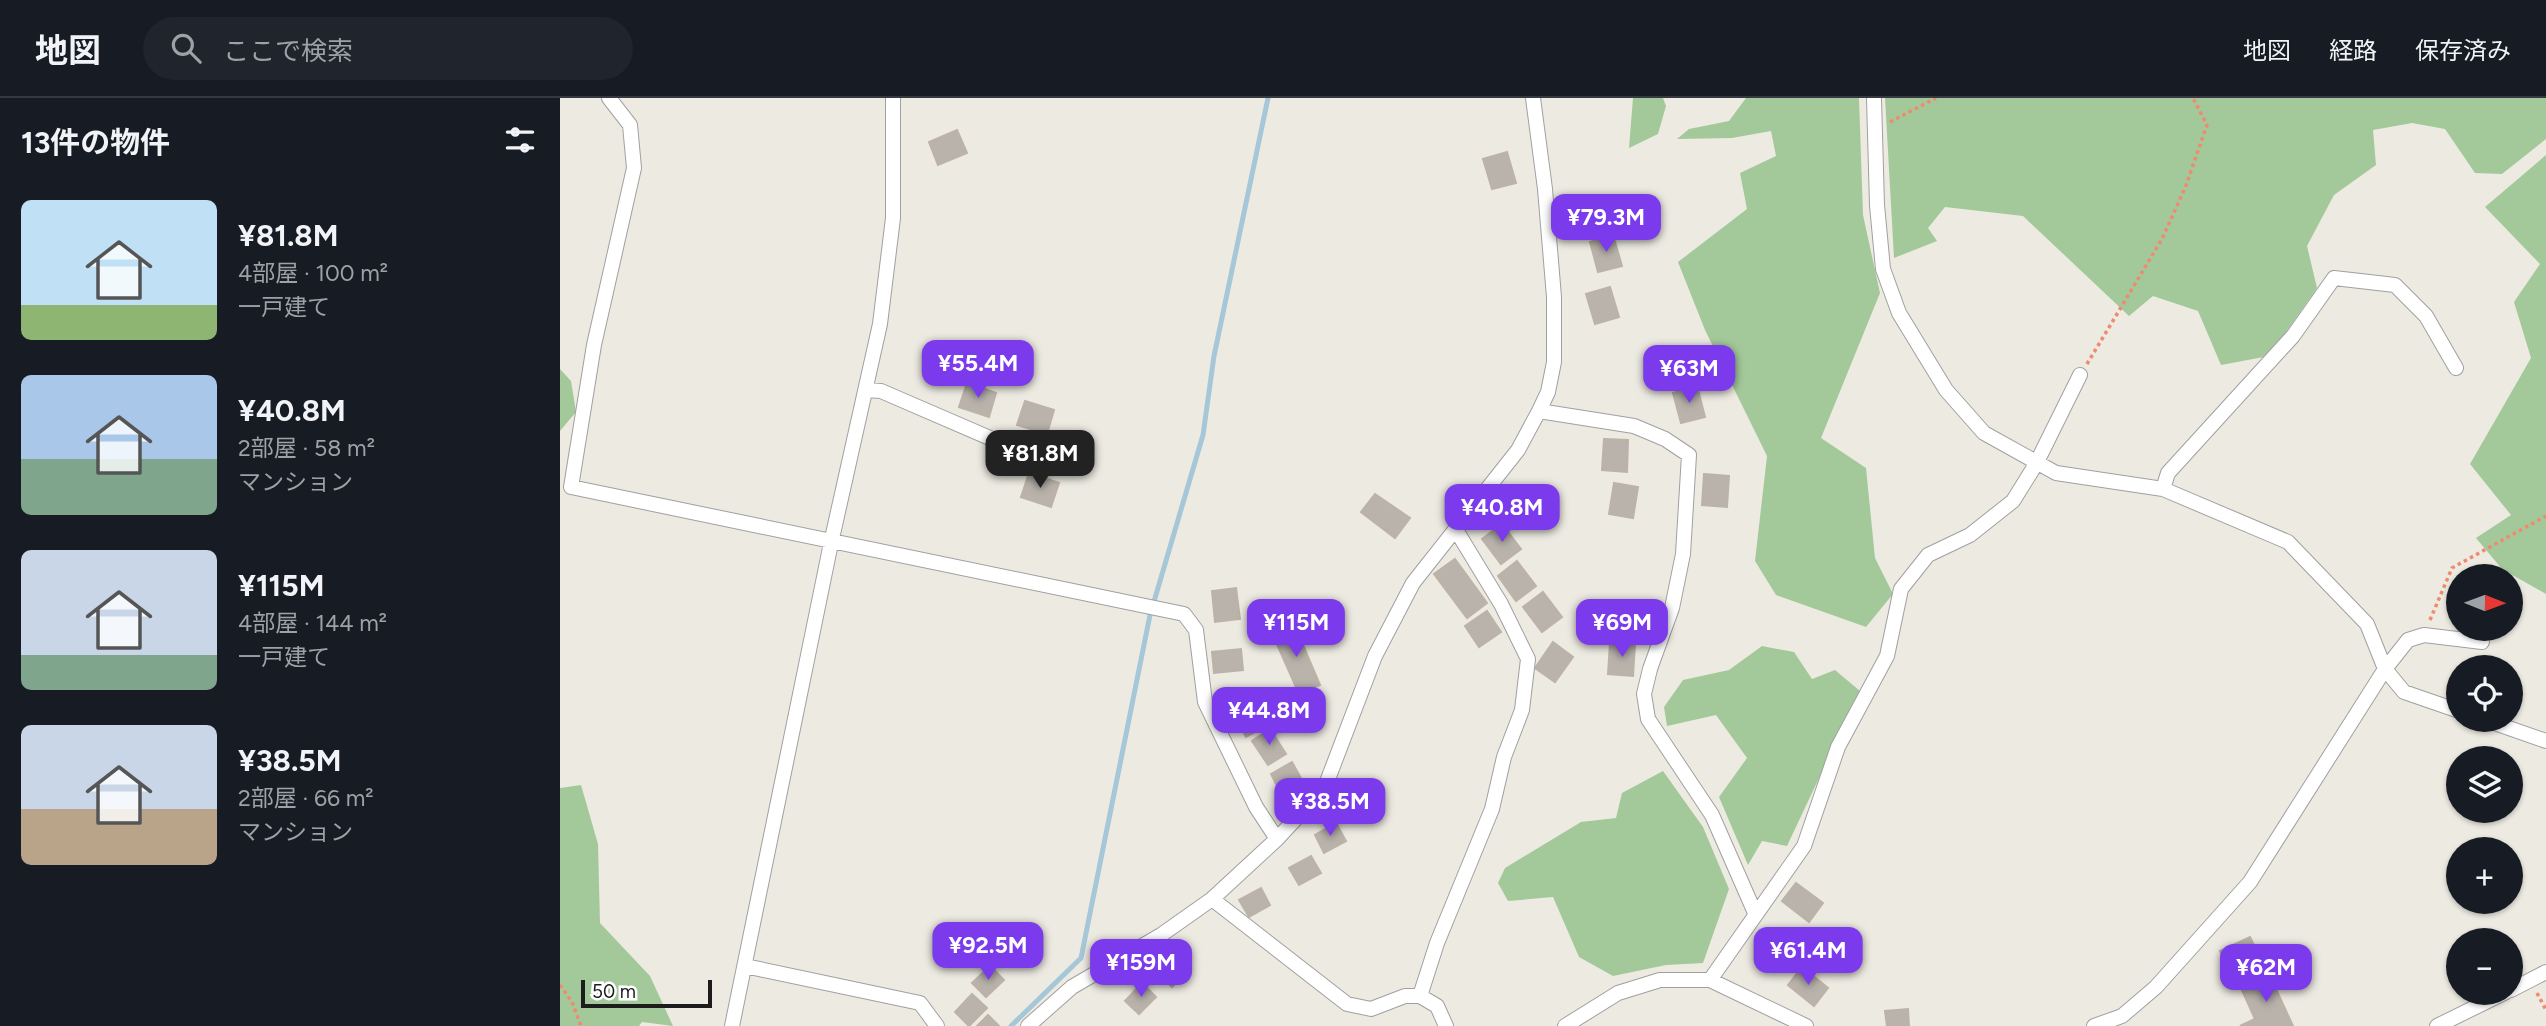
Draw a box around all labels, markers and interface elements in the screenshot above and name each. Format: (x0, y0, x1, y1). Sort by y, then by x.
search box (143, 17, 633, 80)
icon: search (167, 29, 205, 67)
text: 地図 (35, 31, 101, 70)
text: ここで検索 (223, 35, 353, 67)
text: 地図 (2243, 36, 2291, 65)
text: 経路 (2329, 36, 2377, 65)
text: 保存済み (2415, 36, 2511, 65)
icon: filters (501, 121, 539, 159)
text: 13件の物件 (21, 124, 170, 161)
pin: ¥79.3M (1549, 194, 1663, 254)
text: ¥79.3M (1567, 203, 1645, 231)
text: ¥81.8M (238, 217, 338, 254)
icon: home (77, 228, 161, 312)
text: 4部屋 · 100 m² (238, 259, 388, 287)
text: 一戸建て (238, 293, 330, 321)
pin: ¥55.4M (921, 341, 1035, 400)
pin: ¥63M (1648, 345, 1730, 405)
text: ¥55.4M (938, 349, 1018, 377)
text: ¥63M (1659, 354, 1719, 382)
text: ¥40.8M (238, 392, 346, 429)
icon: home (77, 403, 161, 487)
pin: ¥81.8M (983, 430, 1097, 490)
text: 2部屋 · 58 m² (238, 434, 375, 462)
text: ¥81.8M (1002, 439, 1078, 467)
text: マンション (238, 468, 353, 496)
pin: ¥40.8M (1445, 484, 1559, 544)
text: ¥40.8M (1461, 493, 1543, 521)
north arrow (2446, 564, 2524, 640)
map controls (2446, 564, 2523, 1005)
text: ¥115M (238, 567, 324, 604)
icon: home (77, 578, 161, 662)
pin: ¥115M (1247, 600, 1345, 659)
pin: ¥69M (1581, 600, 1663, 659)
text: ¥115M (1263, 608, 1329, 636)
text: ¥69M (1592, 608, 1652, 636)
text: 4部屋 · 144 m² (238, 609, 387, 637)
text: 一戸建て (238, 643, 330, 671)
button: locate (2446, 655, 2523, 732)
pin: ¥44.8M (1212, 688, 1326, 747)
text: ¥44.8M (1228, 696, 1310, 724)
text: ¥38.5M (238, 742, 342, 779)
button: layers (2446, 746, 2523, 823)
icon: home (77, 753, 161, 837)
pin: ¥38.5M (1273, 778, 1387, 838)
text: 2部屋 · 66 m² (238, 784, 374, 812)
text: ¥38.5M (1290, 787, 1370, 815)
text: マンション (238, 818, 353, 846)
button: + (2446, 837, 2523, 914)
pin: ¥92.5M (931, 922, 1045, 982)
pin: ¥61.4M (1751, 928, 1865, 987)
button: − (2446, 928, 2523, 1005)
text: ¥92.5M (948, 931, 1028, 959)
text: ¥61.4M (1770, 936, 1846, 964)
pin: ¥159M (1092, 940, 1190, 999)
pin: ¥62M (2225, 944, 2307, 1004)
text: ¥159M (1106, 948, 1176, 976)
text: ¥62M (2236, 953, 2296, 981)
scale bar (581, 977, 712, 1009)
text: 50 m (592, 980, 636, 1003)

